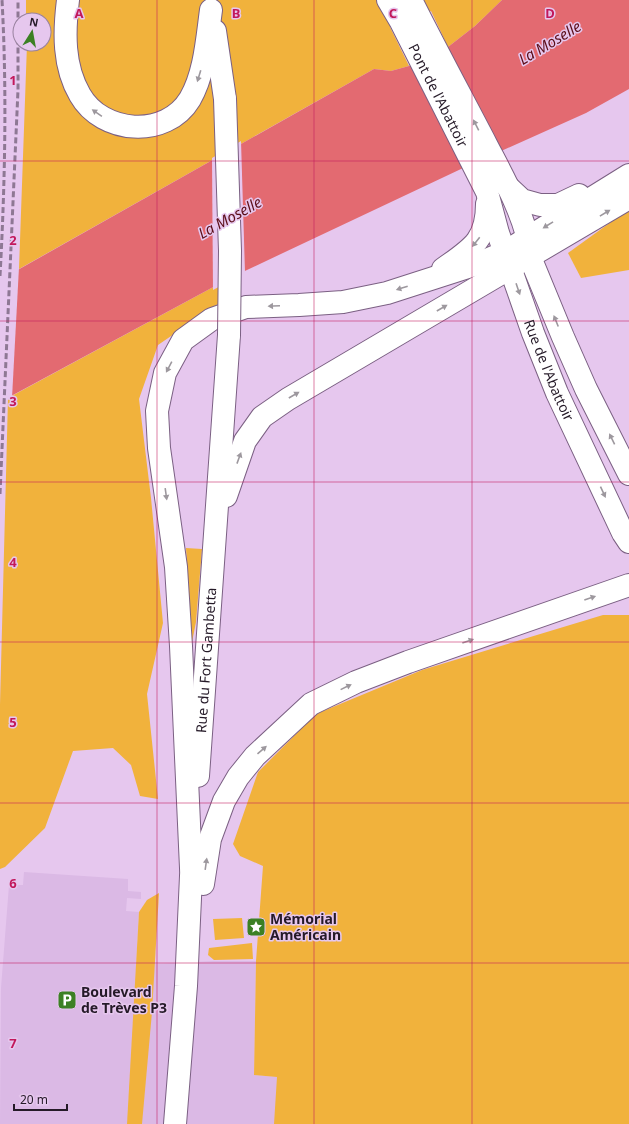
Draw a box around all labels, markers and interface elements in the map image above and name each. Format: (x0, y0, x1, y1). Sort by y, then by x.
text: A (75, 4, 84, 22)
text: B (232, 4, 240, 22)
text: C (389, 4, 397, 22)
text: D (545, 4, 555, 22)
north arrow (12, 12, 52, 52)
text: N (28, 13, 40, 30)
water label: La Moselle (514, 15, 585, 69)
street label: Pont de l'Abattoir (405, 40, 473, 151)
one-way arrow (196, 70, 202, 82)
text: 1 (9, 71, 17, 89)
one-way arrow (92, 110, 103, 117)
one-way arrow (473, 119, 479, 131)
water label: La Moselle (194, 191, 265, 243)
one-way arrow (599, 209, 611, 216)
one-way arrow (543, 221, 553, 229)
text: 2 (9, 231, 17, 249)
one-way arrow (471, 237, 480, 248)
one-way arrow (515, 283, 521, 295)
one-way arrow (396, 285, 408, 291)
one-way arrow (267, 303, 280, 309)
one-way arrow (436, 305, 448, 312)
one-way arrow (553, 315, 559, 327)
street label: Rue de l'Abattoir (520, 317, 579, 424)
one-way arrow (166, 361, 172, 373)
text: 3 (9, 392, 17, 410)
one-way arrow (288, 392, 300, 399)
one-way arrow (609, 433, 615, 445)
one-way arrow (236, 452, 242, 464)
one-way arrow (600, 486, 606, 497)
one-way arrow (163, 488, 169, 501)
text: 4 (9, 553, 17, 571)
street label: Rue du Fort Gambetta (191, 587, 220, 734)
one-way arrow (585, 595, 597, 601)
one-way arrow (462, 638, 474, 644)
one-way arrow (340, 684, 352, 690)
text: 5 (9, 713, 17, 731)
one-way arrow (257, 745, 267, 755)
one-way arrow (203, 858, 209, 870)
text: 6 (9, 874, 17, 892)
place label: Mémorial Américain (270, 909, 341, 944)
place icon: Mémorial Américain (245, 916, 267, 938)
place label: Boulevard de Trèves P3 (81, 982, 167, 1017)
parking icon: Boulevard de Trèves P3 (56, 989, 78, 1011)
text: 7 (9, 1034, 17, 1052)
scale bar (14, 1086, 67, 1112)
text: 20 m (20, 1091, 48, 1108)

